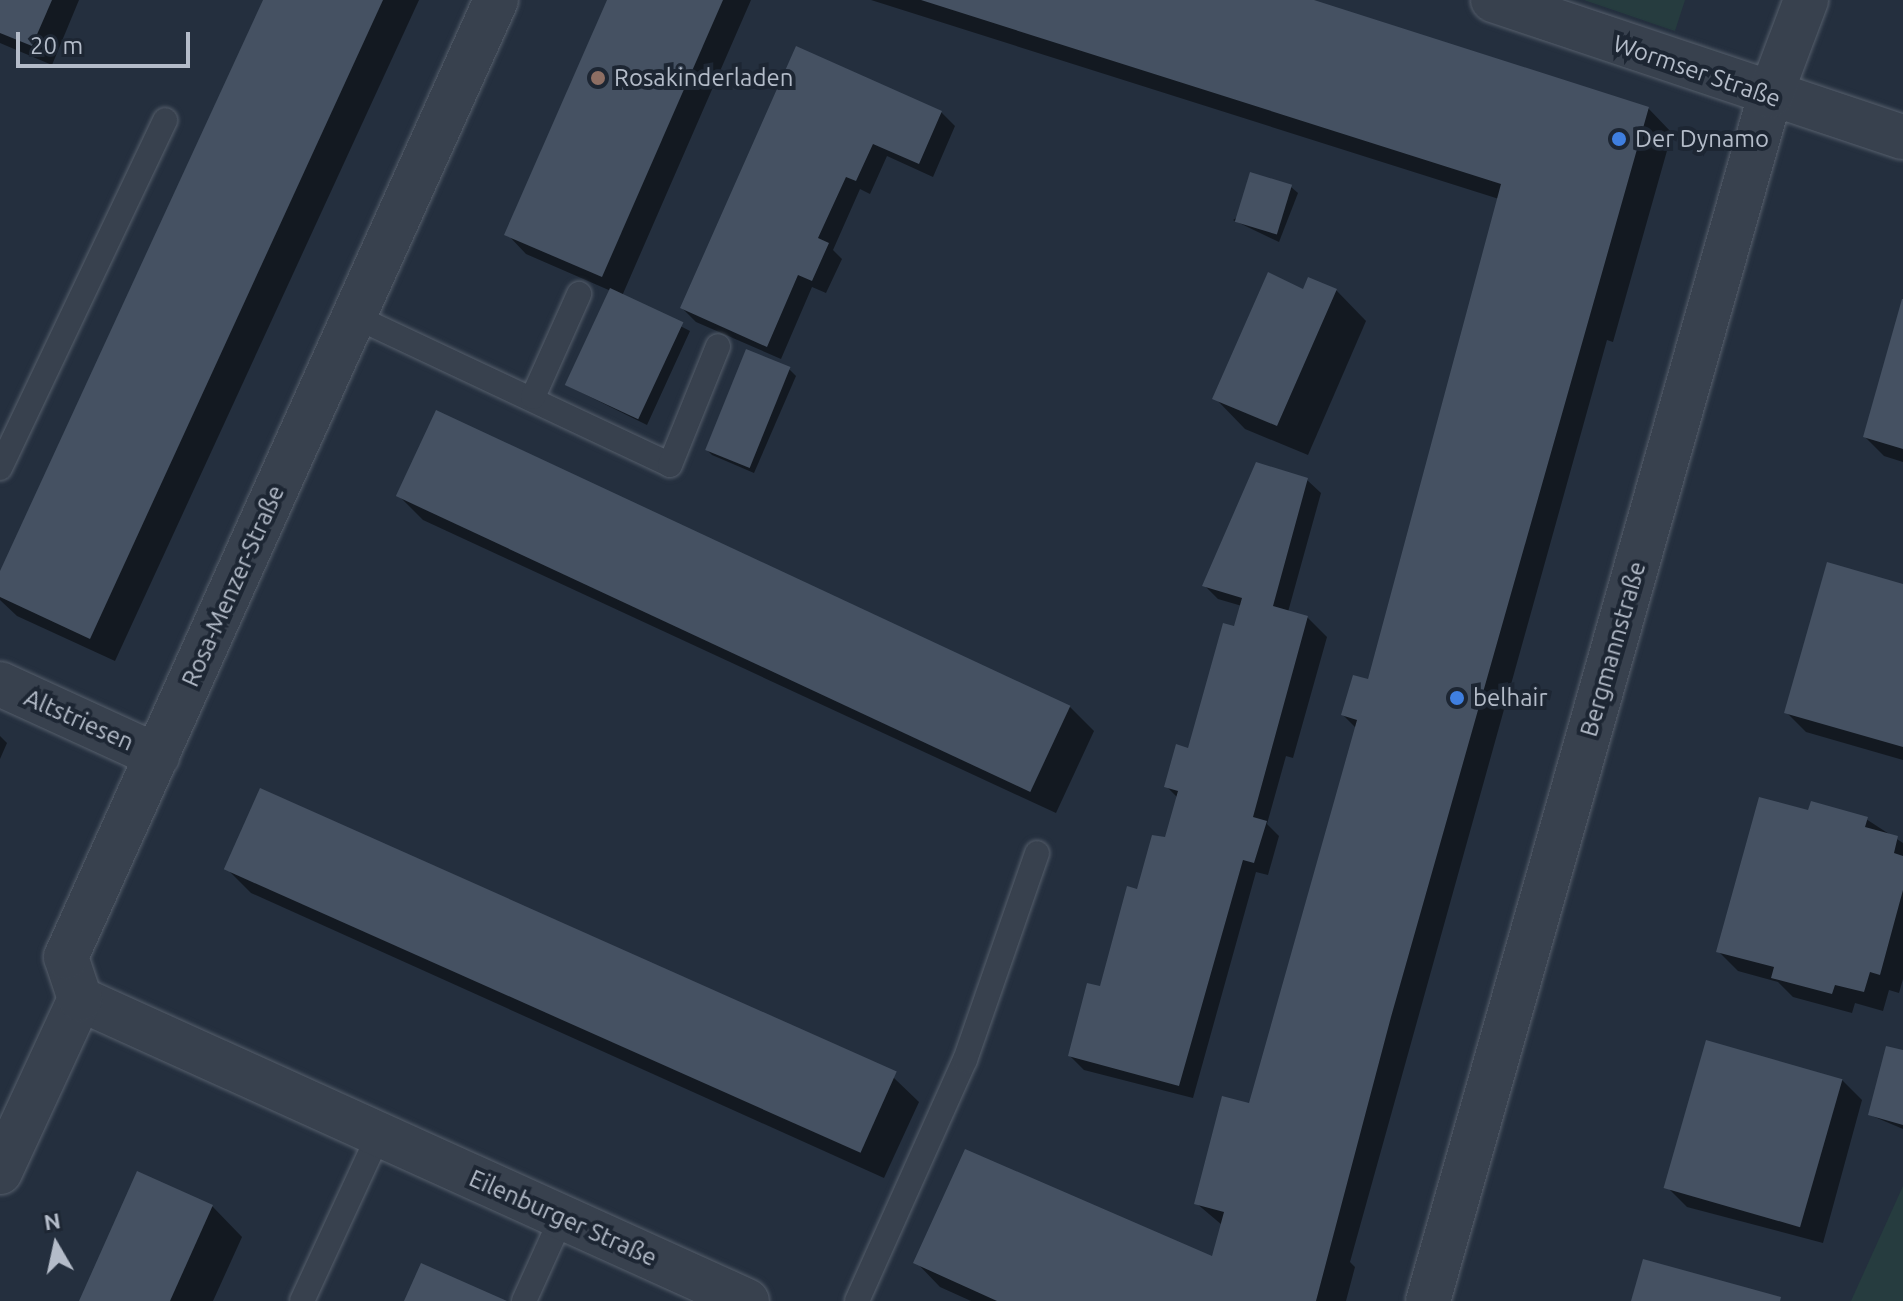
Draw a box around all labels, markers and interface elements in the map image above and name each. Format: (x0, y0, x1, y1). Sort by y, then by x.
scale bar (20, 16, 194, 66)
street label: Wormser Straße (1610, 29, 1784, 113)
text: 20 m (30, 32, 83, 59)
place label: Rosakinderladen (614, 64, 793, 92)
marker: Rosakinderladen (589, 69, 607, 87)
place label: Der Dynamo (1635, 125, 1769, 153)
marker: Der Dynamo (1610, 130, 1628, 148)
street label: Rosa-Menzer-Straße (176, 481, 290, 691)
street label: Bergmannstraße (1574, 558, 1652, 740)
street label: Altstriesen (20, 683, 138, 757)
place label: belhair (1473, 684, 1548, 712)
marker: belhair (1448, 689, 1466, 707)
street label: Eilenburger Straße (465, 1164, 661, 1272)
north arrow (16, 1205, 96, 1285)
text: N (42, 1207, 62, 1234)

